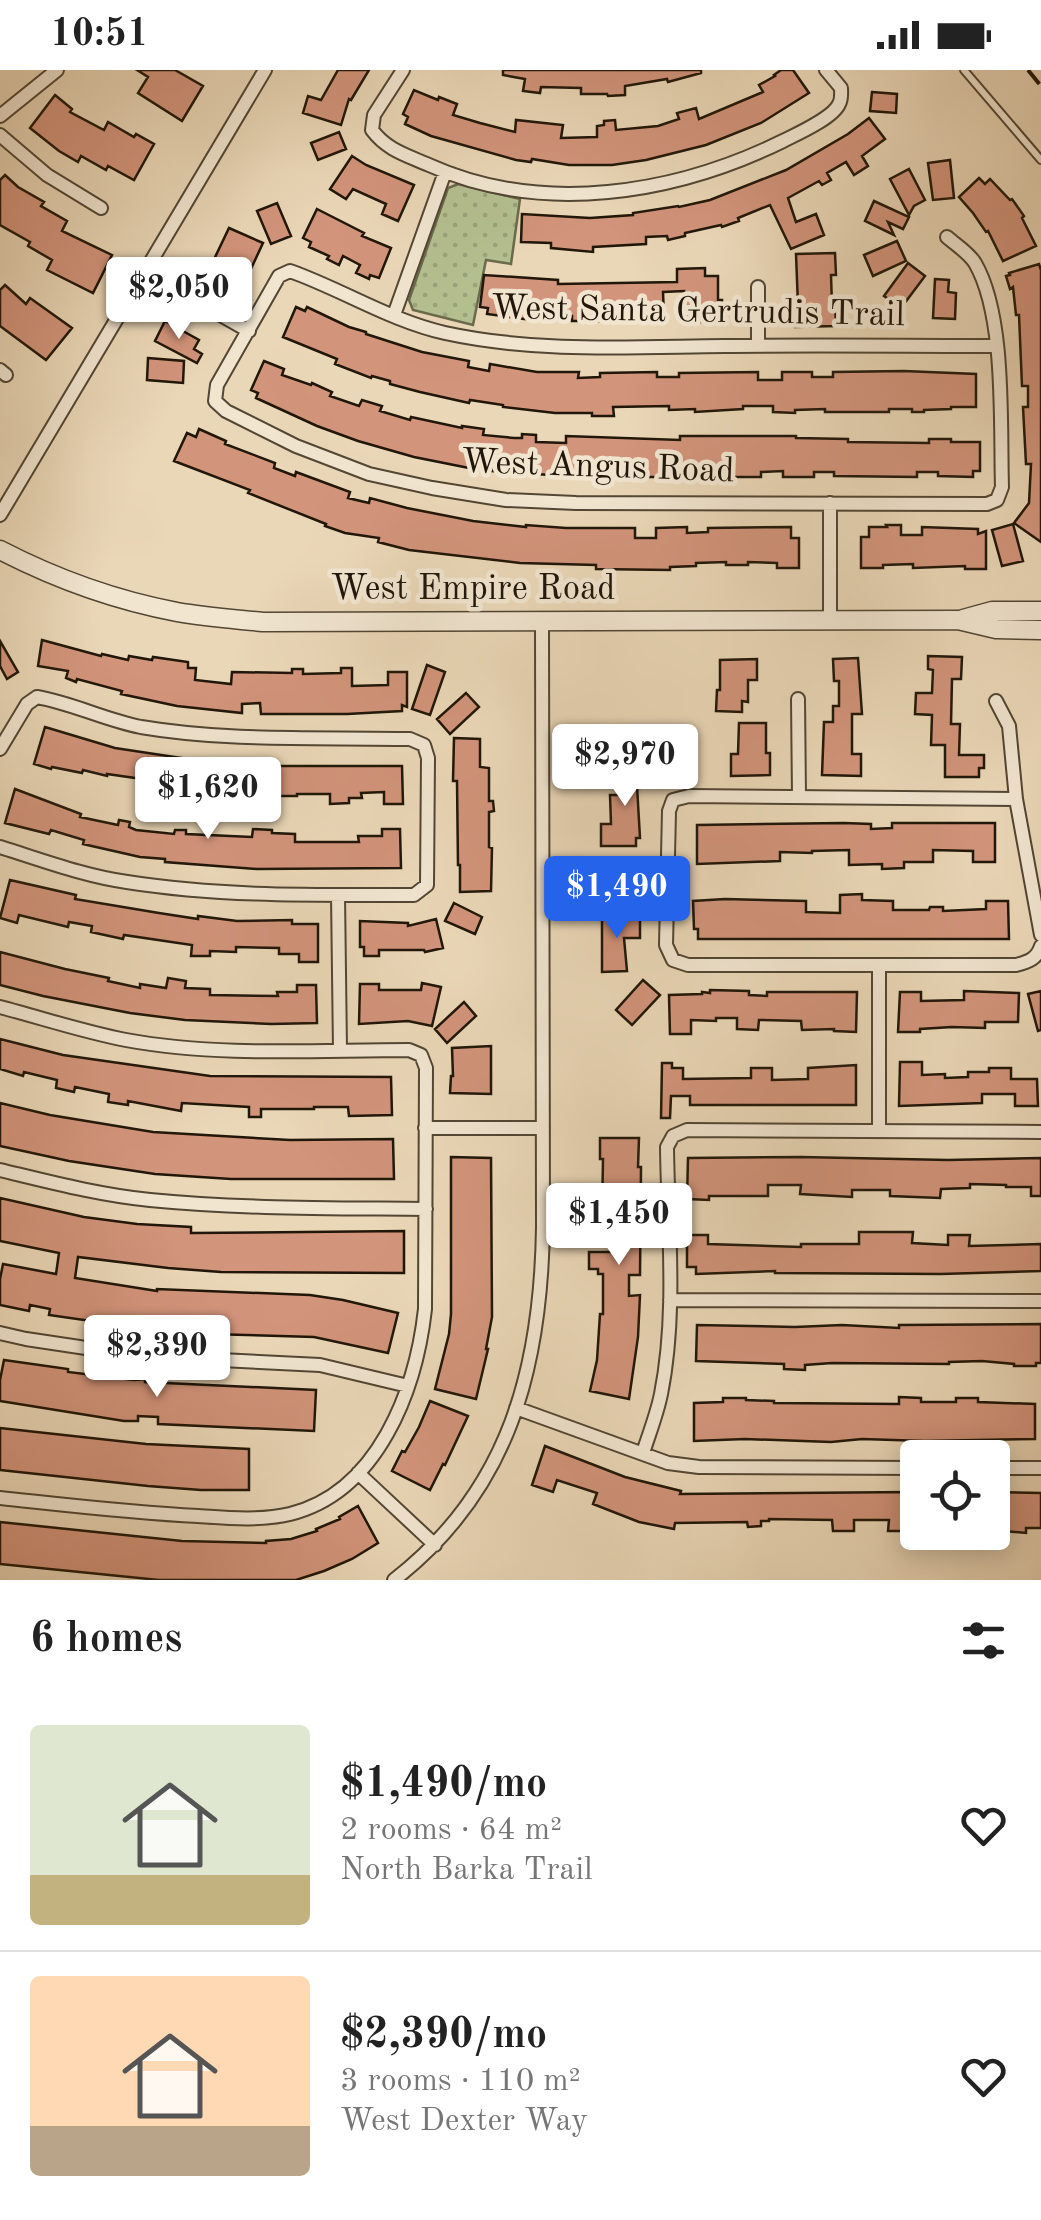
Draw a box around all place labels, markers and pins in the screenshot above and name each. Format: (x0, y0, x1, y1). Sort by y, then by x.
pin: $2,050 (98, 257, 260, 342)
pin: $2,970 (544, 724, 706, 809)
pin: $1,620 (127, 757, 289, 842)
pin: $1,490 (536, 856, 698, 941)
pin: $1,450 (538, 1183, 700, 1268)
pin: $2,390 (76, 1315, 238, 1400)

